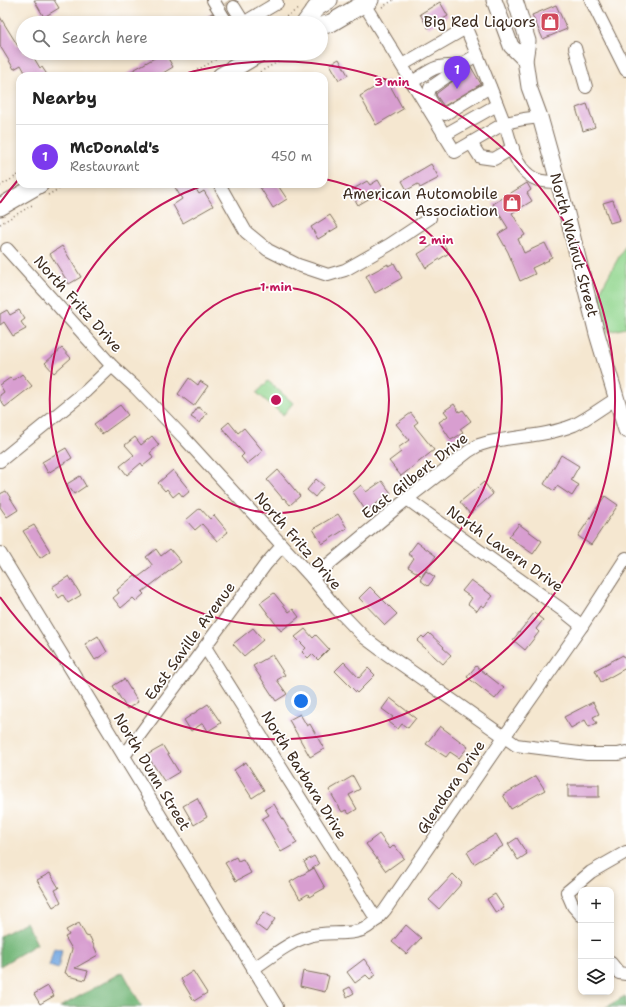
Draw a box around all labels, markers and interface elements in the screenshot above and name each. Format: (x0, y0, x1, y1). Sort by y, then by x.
shop icon: Big Red Liquors (539, 11, 561, 33)
place label: Big Red Liquors (424, 12, 536, 32)
search box (16, 16, 328, 60)
icon: search (30, 27, 52, 49)
text: Search here (62, 28, 148, 48)
pin: 1 (444, 56, 470, 89)
text: 3 min (375, 74, 410, 90)
text: Nearby (32, 87, 97, 109)
text: McDonald's (70, 138, 160, 158)
text: 1 (42, 148, 48, 165)
text: 450 m (271, 148, 312, 165)
text: Restaurant (70, 158, 140, 175)
street label: North Walnut Street (545, 171, 603, 319)
place label: American Automobile Association (343, 184, 498, 221)
shop icon: American Automobile Association (501, 192, 523, 214)
text: 2 min (419, 232, 454, 248)
street label: North Fritz Drive (29, 251, 127, 357)
text: 1 min (260, 279, 292, 295)
centre of rings (269, 393, 283, 407)
street label: East Gilbert Drive (358, 428, 472, 524)
street label: North Fritz Drive (250, 488, 346, 594)
street label: North Lavern Drive (443, 501, 567, 597)
street label: East Saville Avenue (140, 578, 240, 704)
your location (291, 691, 311, 711)
street label: North Barbara Drive (257, 707, 351, 843)
street label: North Dunn Street (109, 710, 195, 834)
street label: Glendora Drive (412, 736, 490, 838)
map controls (578, 887, 614, 995)
button: + (578, 887, 614, 923)
button: − (578, 923, 614, 959)
button: layers (578, 959, 614, 995)

